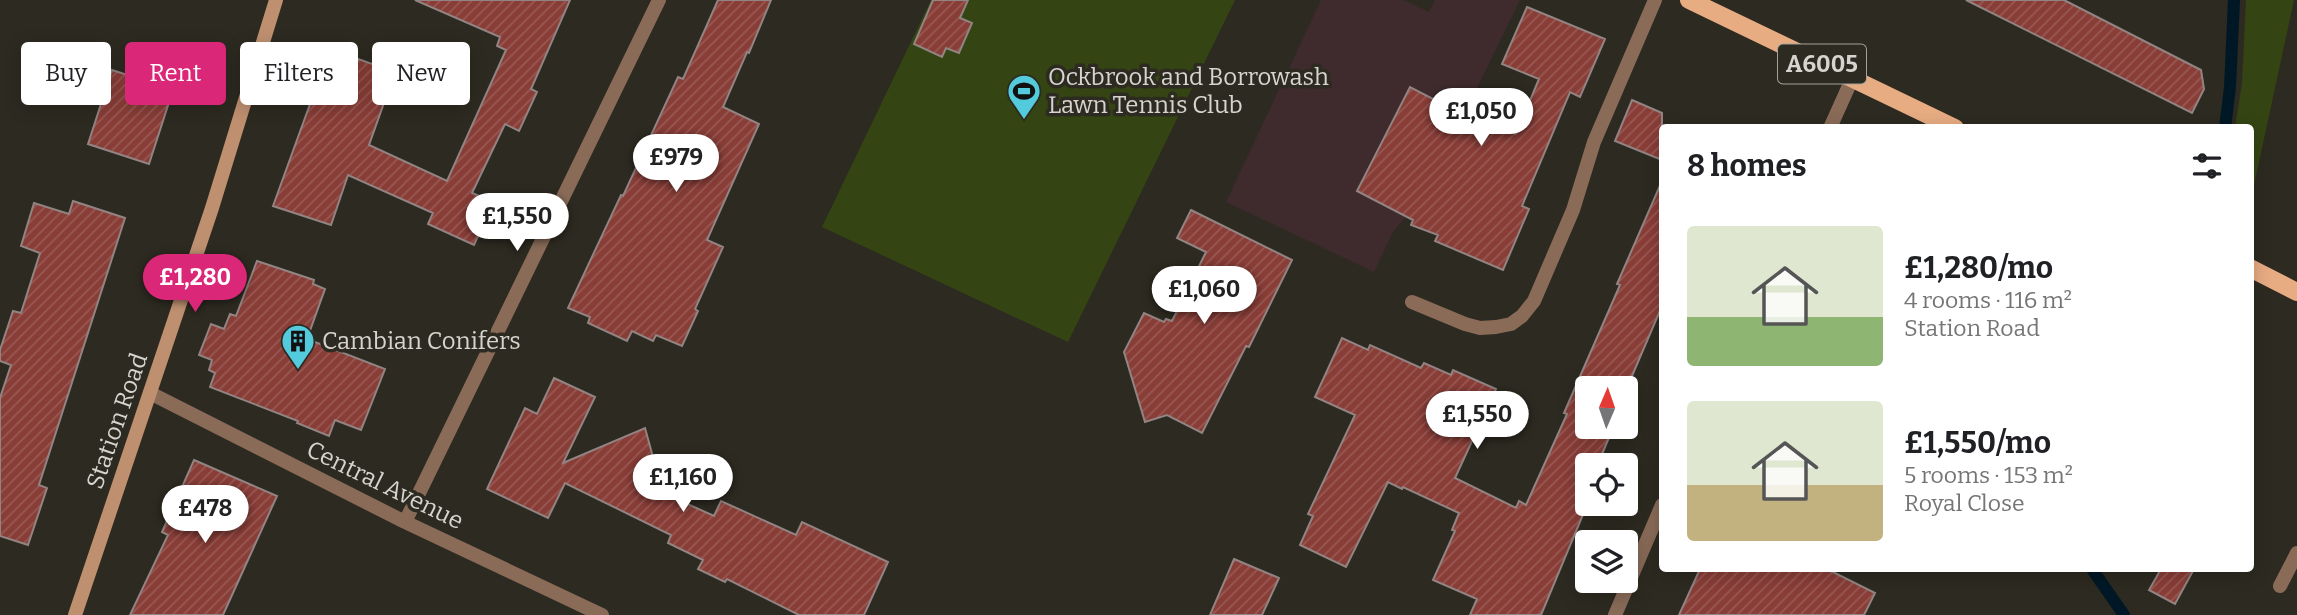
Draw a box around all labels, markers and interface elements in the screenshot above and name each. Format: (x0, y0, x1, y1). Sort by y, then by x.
chip: Buy (21, 42, 111, 105)
chip: Rent (125, 42, 226, 105)
chip: Filters (240, 42, 358, 105)
chip: New (372, 42, 470, 105)
road number: A6005 (1778, 44, 1866, 83)
place label: Ockbrook and Borrowash Lawn Tennis Club (1048, 63, 1329, 119)
sports icon: Ockbrook and Borrowash Lawn Tennis Club (1005, 72, 1043, 121)
pin: £1,050 (1424, 88, 1538, 148)
text: £1,050 (1445, 97, 1517, 125)
pin: £979 (635, 134, 717, 194)
text: £979 (649, 143, 703, 171)
icon: filters (2188, 147, 2226, 185)
text: 8 homes (1687, 148, 1807, 184)
pin: £1,550 (460, 194, 574, 253)
text: £1,550 (482, 202, 552, 230)
text: £1,280/mo (1904, 250, 2053, 286)
pin: £1,280 (138, 254, 252, 314)
icon: home (1743, 254, 1827, 338)
text: £1,280 (159, 263, 231, 291)
pin: £1,060 (1147, 266, 1261, 326)
text: £1,060 (1168, 275, 1240, 303)
text: 4 rooms · 116 m² (1904, 286, 2072, 314)
text: Station Road (1904, 314, 2040, 342)
building icon: Cambian Conifers (279, 322, 317, 371)
place label: Cambian Conifers (322, 327, 521, 355)
street label: Station Road (81, 349, 153, 493)
north arrow (1575, 376, 1638, 439)
map controls (1575, 376, 1638, 593)
pin: £1,550 (1420, 392, 1534, 451)
text: £1,550 (1442, 400, 1512, 428)
text: £1,550/mo (1904, 425, 2051, 461)
icon: home (1743, 429, 1827, 513)
street label: Central Avenue (302, 435, 468, 535)
button: locate (1575, 453, 1638, 516)
pin: £1,160 (626, 454, 740, 514)
text: 5 rooms · 153 m² (1904, 461, 2073, 489)
text: £1,160 (649, 463, 717, 491)
pin: £478 (164, 486, 246, 545)
text: Royal Close (1904, 489, 2025, 517)
text: £478 (178, 494, 232, 522)
button: layers (1575, 530, 1638, 593)

